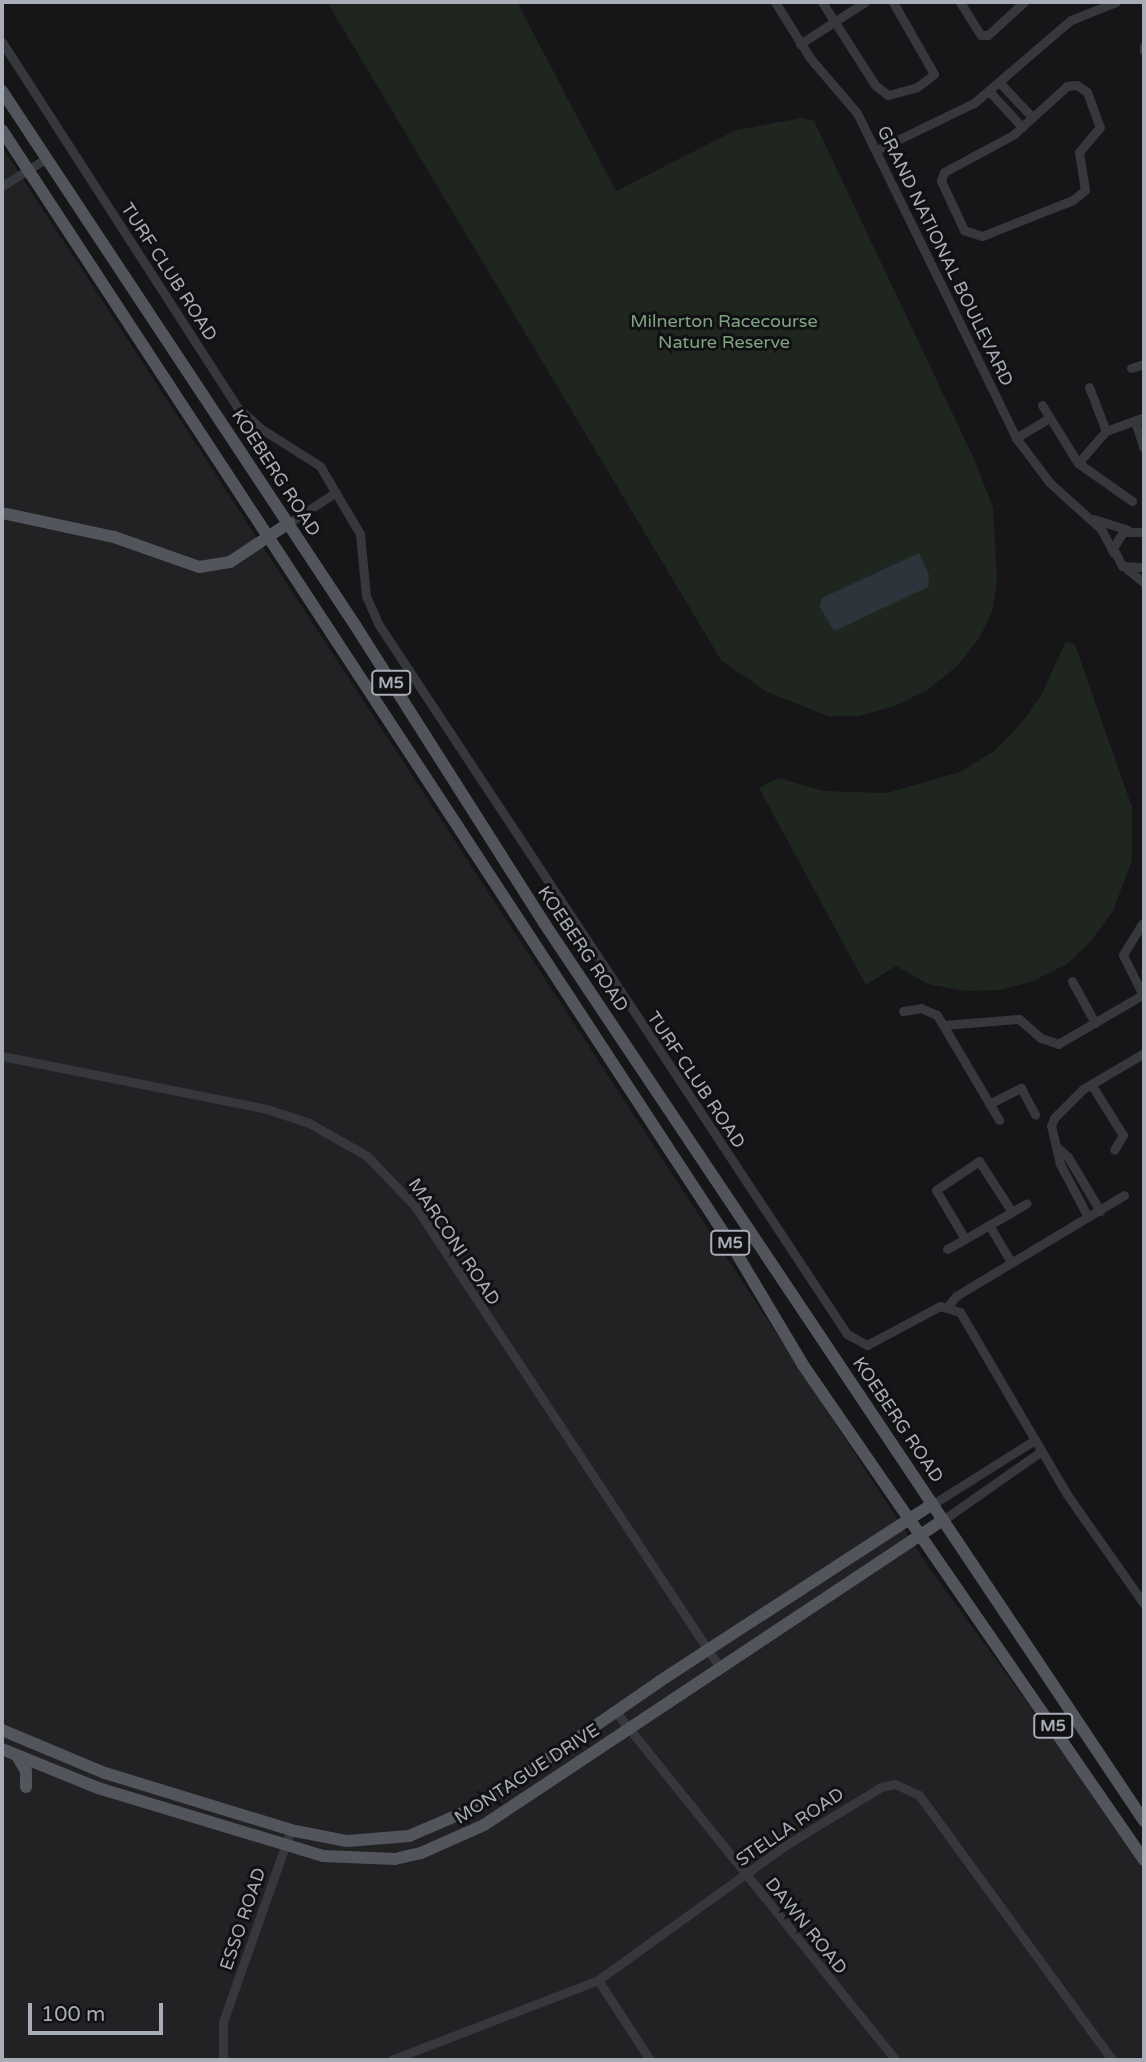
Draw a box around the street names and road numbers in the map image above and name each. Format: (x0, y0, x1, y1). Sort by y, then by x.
street label: GRAND NATIONAL BOULEVARD (872, 122, 1018, 390)
street label: TURF CLUB ROAD (116, 199, 222, 345)
street label: KOEBERG ROAD (227, 406, 325, 540)
road number: M5 (370, 670, 412, 696)
street label: KOEBERG ROAD (533, 882, 633, 1016)
street label: TURF CLUB ROAD (642, 1007, 750, 1153)
street label: MARCONI ROAD (403, 1174, 505, 1310)
road number: M5 (709, 1231, 751, 1256)
street label: KOEBERG ROAD (848, 1353, 948, 1487)
road number: M5 (1032, 1714, 1074, 1738)
street label: MONTAGUE DRIVE (451, 1719, 603, 1829)
street label: STELLA ROAD (732, 1783, 848, 1871)
street label: ESSO ROAD (215, 1865, 271, 1973)
street label: DAWN ROAD (760, 1873, 852, 1979)

